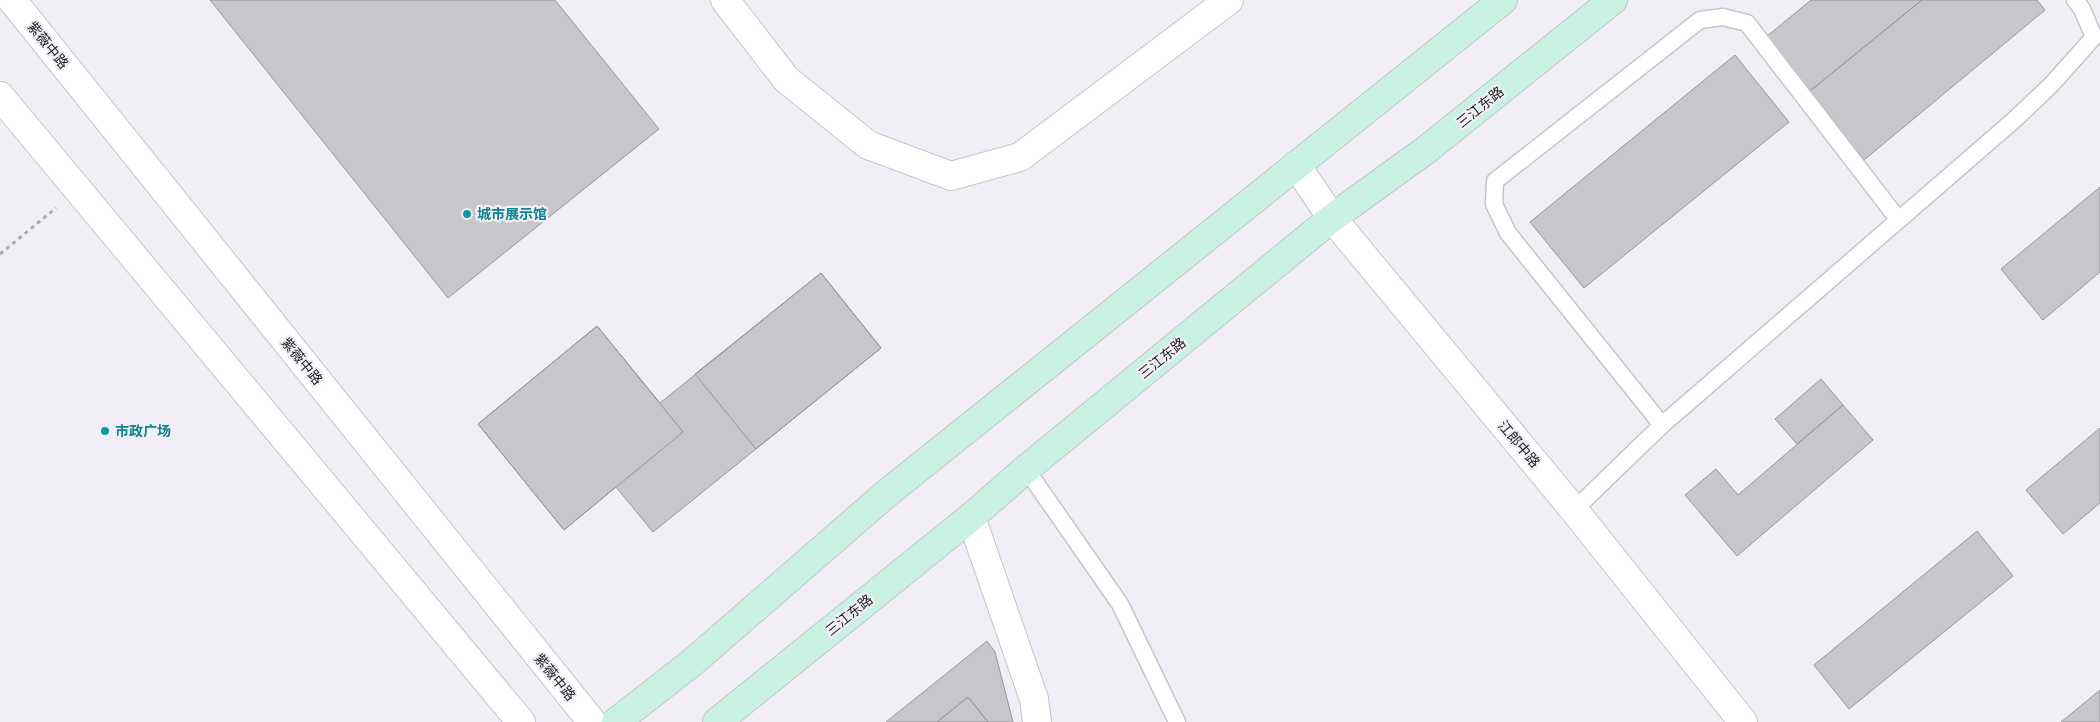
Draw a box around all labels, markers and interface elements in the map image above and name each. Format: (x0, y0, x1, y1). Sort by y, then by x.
street label: 紫薇中路 (24, 18, 72, 72)
street label: 三江东路 (1453, 83, 1507, 131)
place label: 城市展示馆 (477, 206, 547, 222)
marker: 城市展示馆 (461, 208, 473, 220)
street label: 紫薇中路 (278, 334, 326, 388)
street label: 三江东路 (1135, 334, 1189, 382)
street label: 江郎中路 (1495, 417, 1543, 471)
place label: 市政广场 (115, 423, 171, 439)
marker: 市政广场 (99, 425, 111, 437)
street label: 三江东路 (822, 591, 876, 639)
street label: 紫薇中路 (531, 650, 579, 704)

